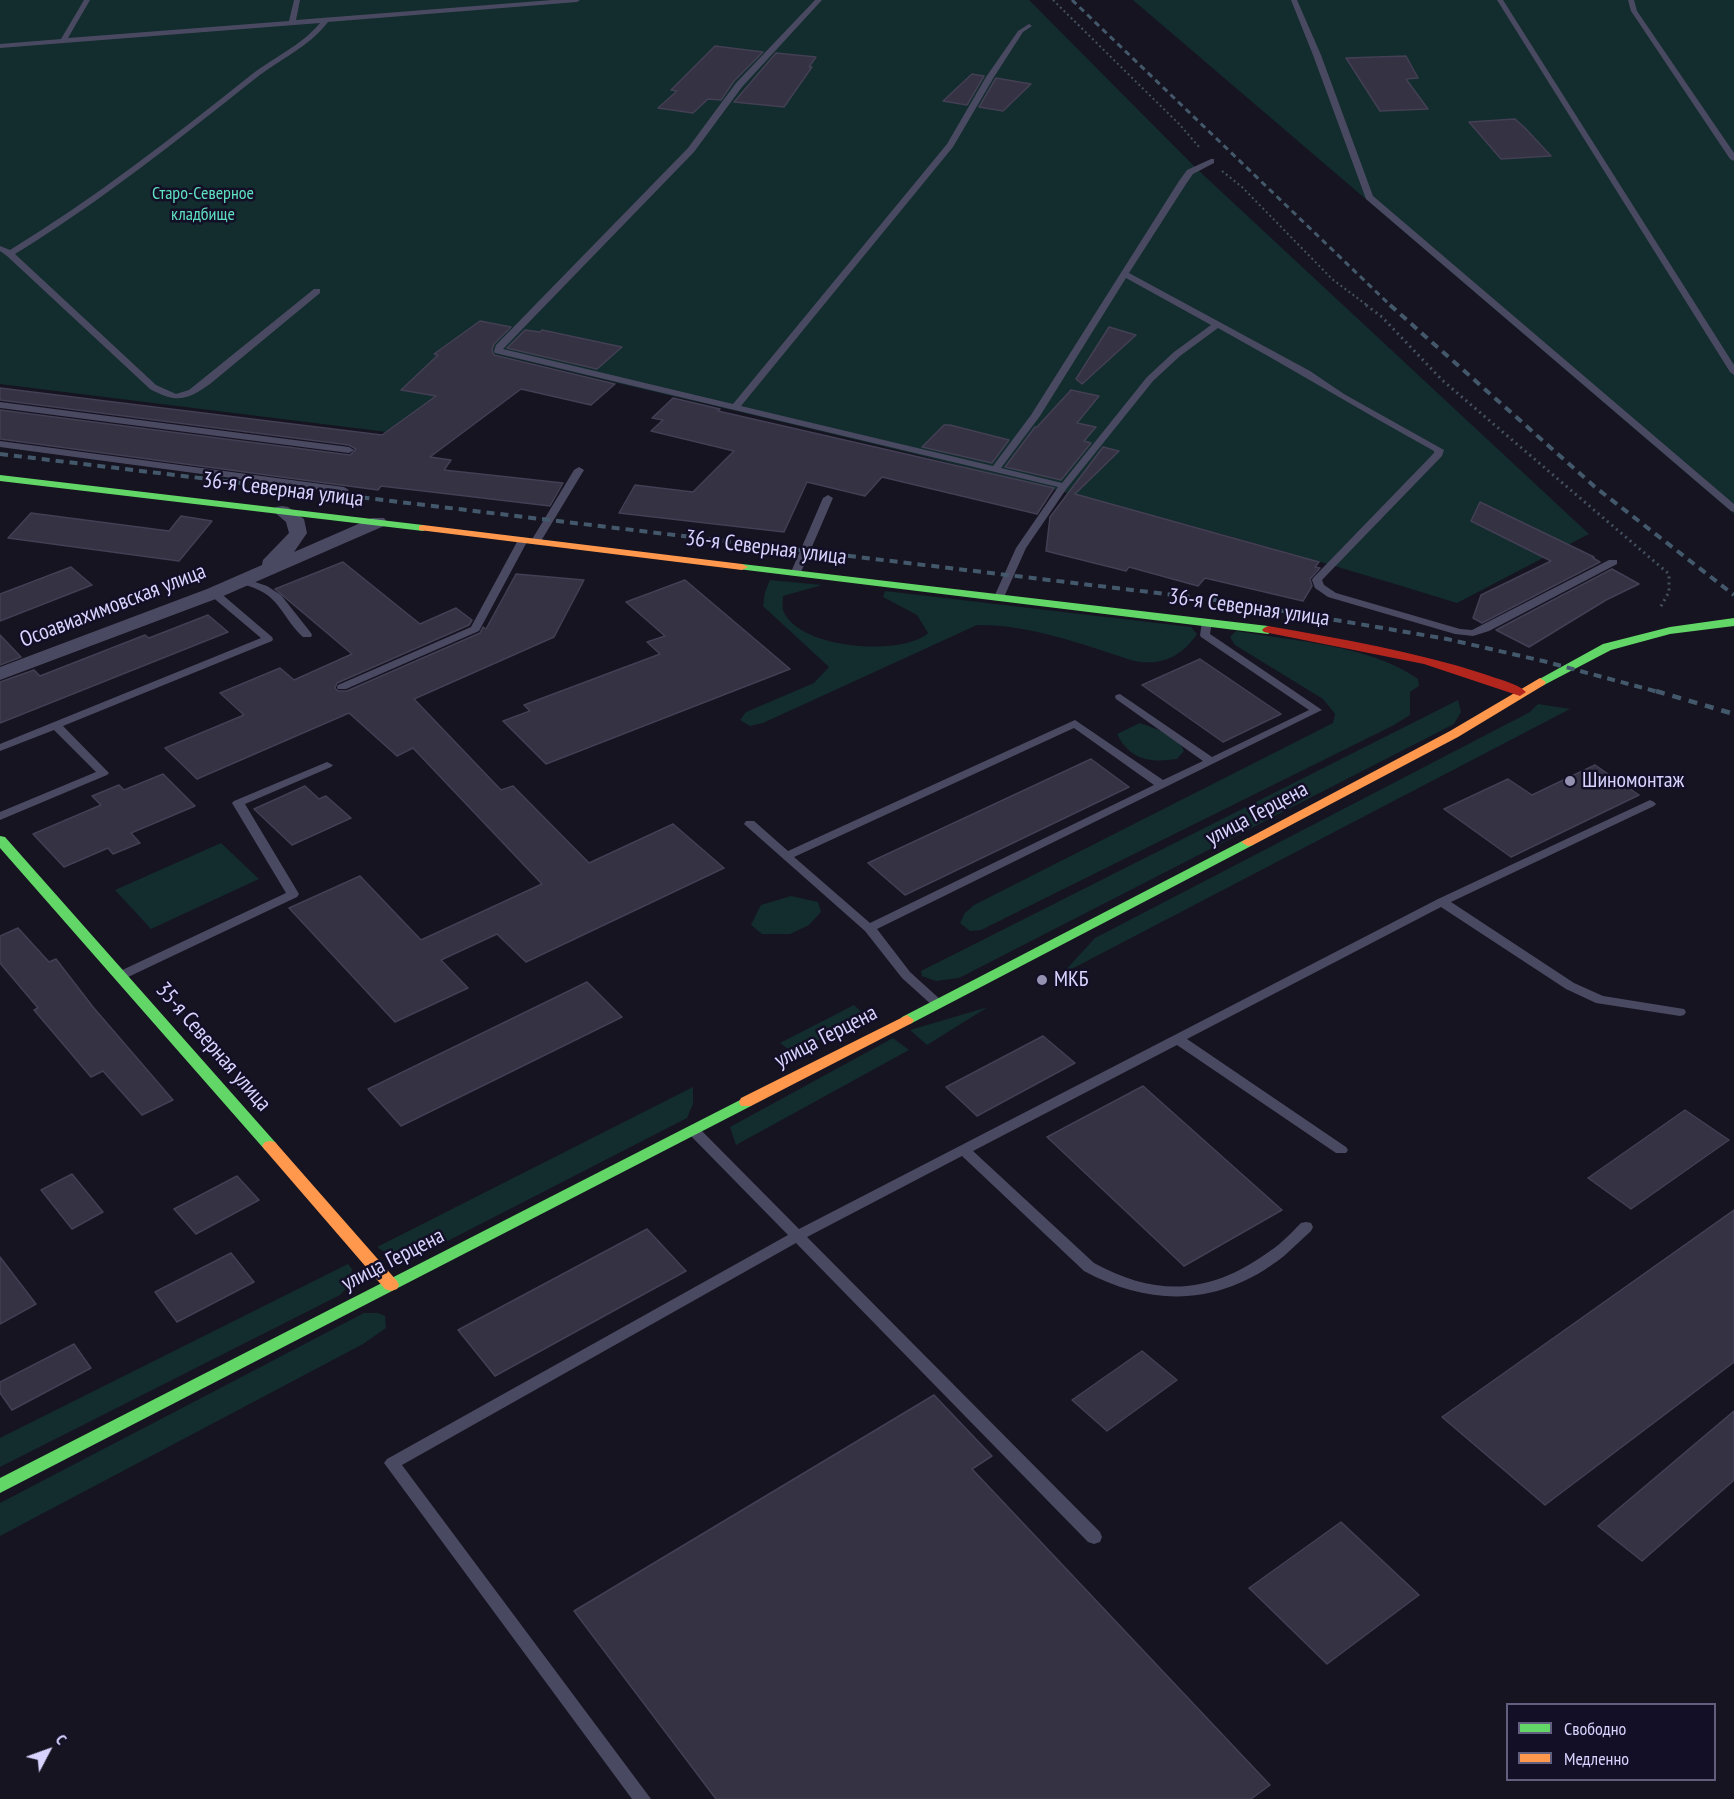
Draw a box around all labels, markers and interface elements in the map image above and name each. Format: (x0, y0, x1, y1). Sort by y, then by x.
park label: Старо-Северное кладбище (152, 183, 254, 226)
street label: 36-я Северная улица (201, 467, 365, 513)
street label: 36-я Северная улица (684, 525, 848, 571)
street label: Осоавиахимовская улица (16, 558, 210, 654)
street label: 36-я Северная улица (1167, 584, 1331, 632)
place label: Шиномонтаж (1582, 768, 1684, 794)
marker: Шиномонтаж (1563, 774, 1577, 788)
street label: улица Герцена (1202, 776, 1312, 852)
place label: МКБ (1054, 967, 1089, 993)
marker: МКБ (1035, 973, 1049, 987)
street label: 35-я Северная улица (150, 977, 276, 1117)
street label: улица Герцена (770, 1000, 882, 1074)
street label: улица Герцена (337, 1223, 449, 1297)
legend (1506, 1703, 1716, 1781)
text: Свободно (1564, 1717, 1626, 1740)
north arrow (18, 1721, 78, 1781)
text: С (52, 1730, 72, 1749)
text: Медленно (1564, 1747, 1629, 1770)

